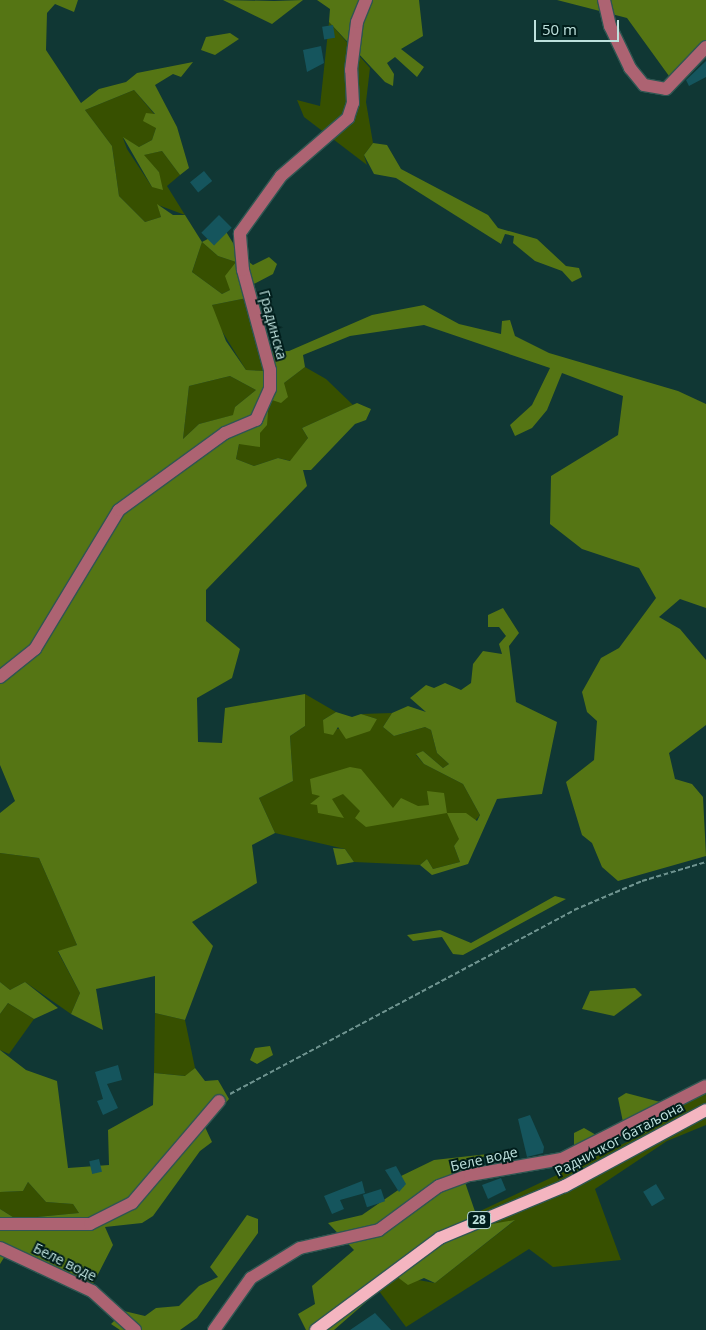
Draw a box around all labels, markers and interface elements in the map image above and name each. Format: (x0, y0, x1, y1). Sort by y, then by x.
scale bar (536, 10, 621, 42)
text: 50 m (542, 19, 577, 39)
street label: Градинска (256, 288, 290, 362)
street label: Радничког батаљона (552, 1098, 686, 1180)
street label: Беле воде (449, 1143, 519, 1175)
road number: 28 (466, 1210, 492, 1230)
street label: Беле воде (31, 1239, 99, 1285)

